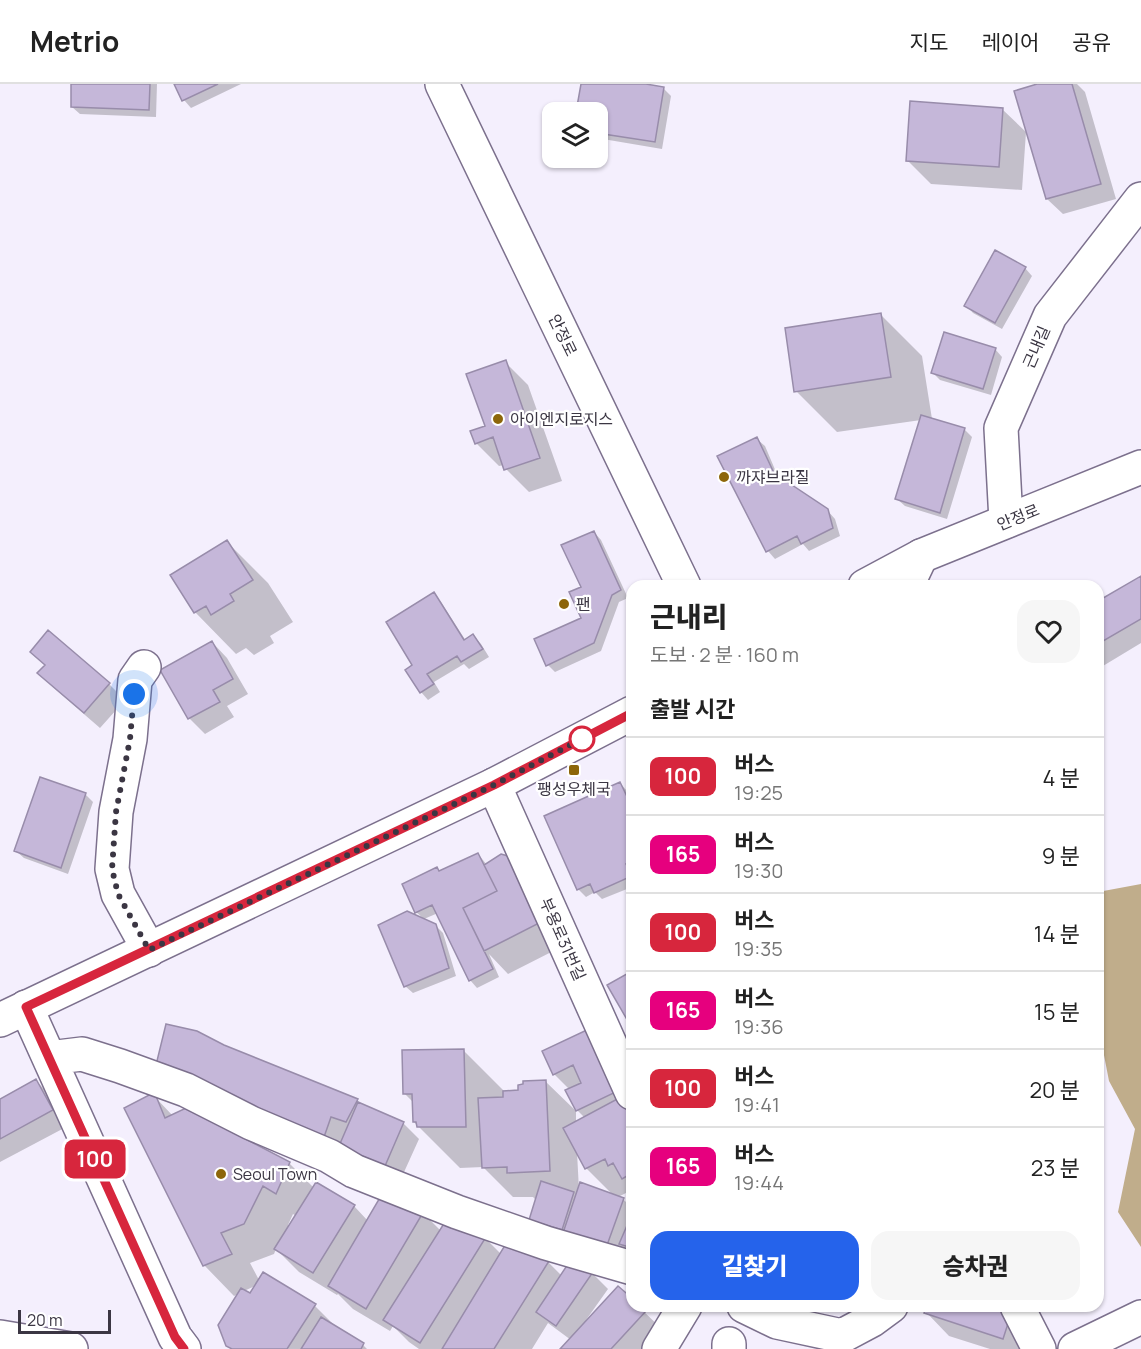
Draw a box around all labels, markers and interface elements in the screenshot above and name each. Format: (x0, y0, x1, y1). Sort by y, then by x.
text: Metrio (30, 22, 119, 60)
text: 지도 (910, 28, 948, 56)
text: 레이어 (981, 28, 1039, 56)
text: 공유 (1072, 28, 1111, 56)
map controls (542, 102, 608, 168)
button: layers (542, 102, 608, 168)
street label: 안정로 (543, 310, 583, 360)
street label: 근내길 (1017, 322, 1055, 372)
place label: 아이엔지로지스 (510, 408, 613, 430)
marker: 아이엔지로지스 (491, 412, 505, 426)
place label: 까쟈브라질 (736, 466, 810, 488)
marker: 까쟈브라질 (717, 470, 731, 484)
street label: 안정로 (993, 498, 1043, 535)
place label: 팬 (576, 593, 591, 615)
marker: 팬 (557, 597, 571, 611)
text: 근내리 (650, 597, 727, 635)
button: heart (1017, 600, 1080, 663)
text: 도보 · 2 분 · 160 m (650, 641, 799, 668)
your location (119, 679, 149, 709)
text: 출발 시간 (650, 694, 735, 724)
unlabelled marker (569, 726, 595, 752)
text: 버스 (734, 749, 774, 779)
text: 100 (665, 762, 701, 790)
marker: 팽성우체국 (567, 763, 581, 777)
text: 4 분 (1042, 763, 1080, 793)
place label: 팽성우체국 (537, 778, 611, 800)
text: 19:25 (734, 779, 783, 806)
text: 버스 (734, 827, 774, 857)
text: 165 (666, 840, 700, 868)
text: 9 분 (1042, 841, 1080, 871)
text: 19:30 (734, 857, 783, 884)
street label: 부용로31번길 (535, 894, 591, 984)
text: 버스 (734, 905, 774, 935)
text: 100 (665, 918, 701, 946)
text: 14 분 (1034, 919, 1080, 949)
text: 19:35 (734, 935, 783, 962)
text: 버스 (734, 983, 774, 1013)
text: 165 (666, 996, 700, 1024)
text: 15 분 (1034, 997, 1080, 1027)
text: 19:36 (734, 1013, 784, 1040)
text: 버스 (734, 1061, 774, 1091)
text: 100 (665, 1074, 701, 1102)
text: 20 분 (1029, 1075, 1080, 1105)
text: 19:41 (734, 1091, 780, 1118)
text: 버스 (734, 1139, 774, 1169)
line badge: 100 (60, 1140, 130, 1178)
text: 100 (77, 1145, 113, 1173)
text: 165 (666, 1152, 700, 1180)
text: 23 분 (1031, 1153, 1080, 1183)
place label: Seoul Town (233, 1163, 317, 1185)
marker: Seoul Town (214, 1167, 228, 1181)
text: 19:44 (734, 1169, 784, 1196)
button: 길찾기 (650, 1231, 859, 1300)
button: 승차권 (871, 1231, 1080, 1300)
scale bar (18, 1307, 111, 1334)
text: 20 m (27, 1309, 63, 1331)

